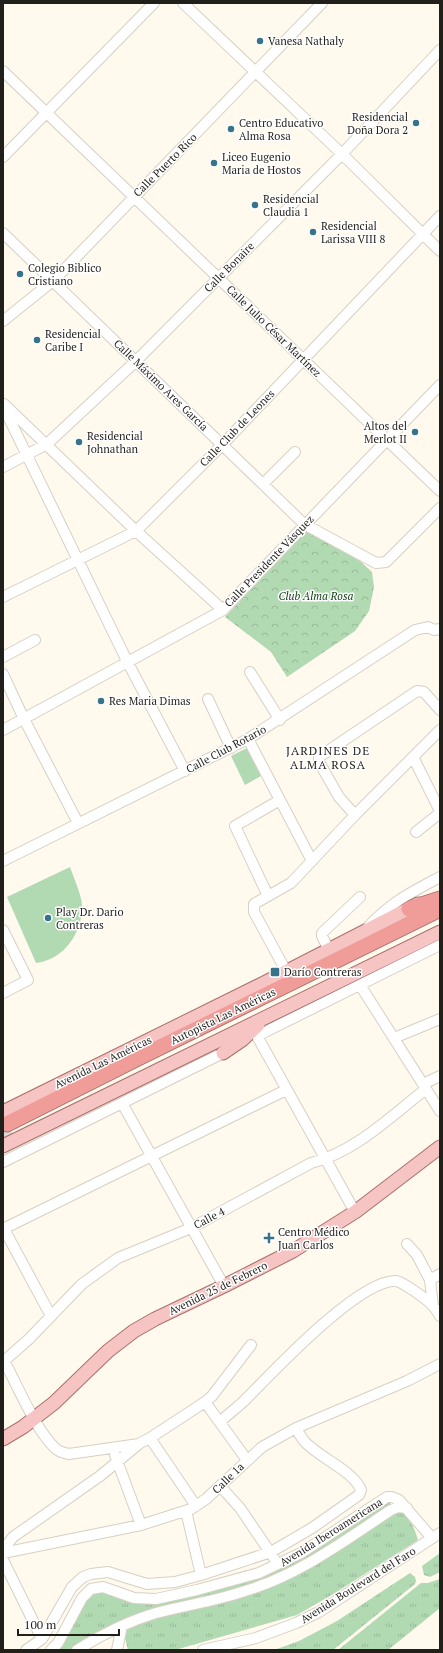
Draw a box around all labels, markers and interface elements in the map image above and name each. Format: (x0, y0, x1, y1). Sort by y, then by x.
place label: Vanesa Nathaly (268, 34, 344, 48)
marker: Vanesa Nathaly (255, 36, 265, 46)
place label: Residencial Doña Dora 2 (347, 110, 408, 137)
place label: Centro Educativo Alma Rosa (239, 116, 323, 143)
marker: Residencial Doña Dora 2 (411, 118, 421, 128)
marker: Centro Educativo Alma Rosa (226, 124, 236, 134)
street label: Calle Puerto Rico (130, 130, 200, 200)
place label: Liceo Eugenio Maria de Hostos (222, 150, 301, 177)
marker: Liceo Eugenio Maria de Hostos (209, 158, 219, 168)
place label: Residencial Claudia 1 (263, 192, 319, 219)
marker: Residencial Claudia 1 (250, 200, 260, 210)
place label: Residencial Larissa VIII 8 (321, 219, 385, 246)
marker: Residencial Larissa VIII 8 (308, 227, 318, 237)
street label: Calle Bonaire (201, 239, 257, 295)
place label: Colegio Biblico Cristiano (28, 261, 101, 288)
marker: Colegio Biblico Cristiano (15, 269, 25, 279)
street label: Calle Julio César Martínez (224, 282, 324, 380)
place label: Residencial Caribe I (45, 327, 101, 354)
marker: Residencial Caribe I (32, 335, 42, 345)
street label: Calle Máximo Ares García (111, 336, 211, 434)
street label: Calle Club de Leones (197, 386, 278, 469)
place label: Altos del Merlot II (364, 419, 407, 446)
marker: Altos del Merlot II (410, 427, 420, 437)
place label: Residencial Johnathan (87, 429, 143, 456)
marker: Residencial Johnathan (74, 437, 84, 447)
street label: Calle Presidente Vásquez (221, 512, 317, 610)
park label: Club Alma Rosa (279, 589, 354, 603)
place label: Res Maria Dimas (109, 694, 191, 708)
marker: Res Maria Dimas (96, 696, 106, 706)
street label: Calle Club Rotario (183, 722, 269, 776)
district label: JARDINES DE ALMA ROSA (286, 743, 370, 772)
place label: Play Dr. Dario Contreras (56, 905, 124, 932)
marker: Play Dr. Dario Contreras (43, 913, 53, 923)
place label: Darío Contreras (284, 965, 362, 979)
marker: Darío Contreras (269, 966, 281, 978)
street label: Autopista Las Américas (168, 984, 278, 1047)
street label: Avenida Las Américas (52, 1032, 154, 1092)
street label: Calle 4 (191, 1204, 227, 1232)
place label: Centro Médico Juan Carlos (278, 1225, 349, 1252)
marker: Centro Médico Juan Carlos (263, 1232, 275, 1244)
street label: Avenida 25 de Febrero (166, 1258, 270, 1318)
street label: Calle 1a (209, 1459, 247, 1497)
street label: Avenida Iberoamericana (277, 1494, 385, 1569)
street label: Avenida Boulevard del Faro (298, 1544, 418, 1626)
scale bar (18, 1611, 119, 1637)
text: 100 m (24, 1617, 57, 1632)

